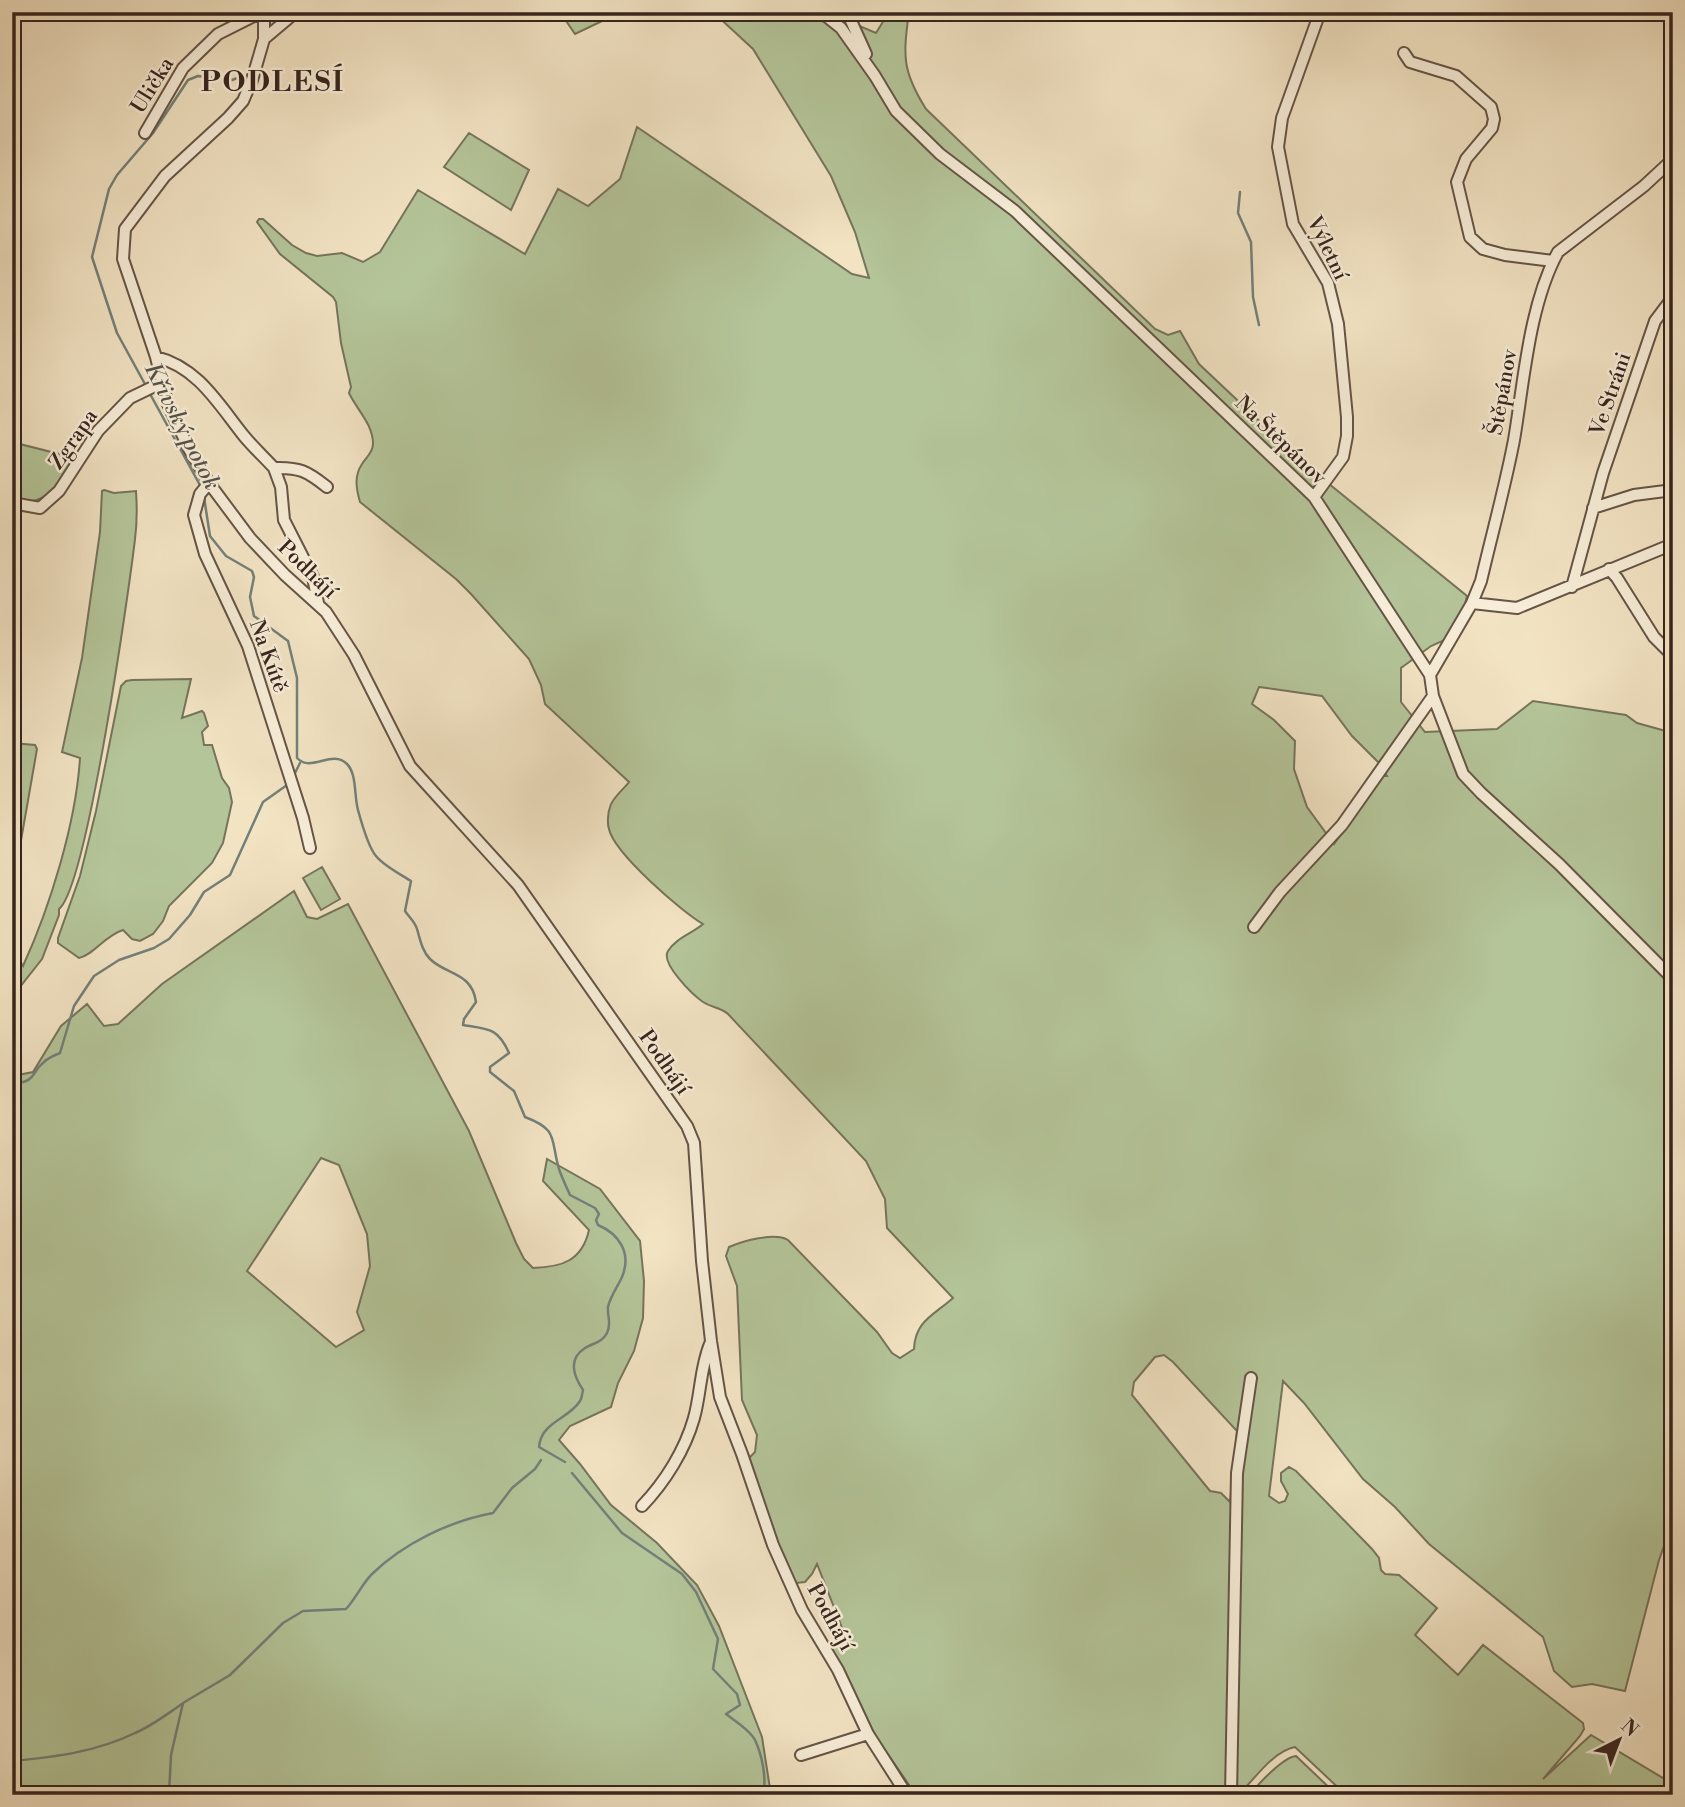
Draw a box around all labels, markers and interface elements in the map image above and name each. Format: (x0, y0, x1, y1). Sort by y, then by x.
street label: Ulička (126, 52, 180, 118)
district label: PODLESÍ (201, 63, 345, 100)
street label: Výletní (1300, 211, 1354, 286)
street label: Štěpánov (1480, 346, 1523, 437)
street label: Ve Stráni (1584, 349, 1637, 441)
water label: Křivský potok (138, 358, 226, 495)
street label: Na Štěpánov (1229, 388, 1334, 491)
street label: Zgrapa (44, 404, 104, 475)
street label: Podhájí (272, 535, 344, 605)
street label: Na Kútě (243, 616, 293, 696)
street label: Podhájí (632, 1025, 697, 1101)
street label: Podhájí (801, 1579, 860, 1657)
north arrow (1584, 1706, 1654, 1776)
text: N (1616, 1714, 1643, 1742)

